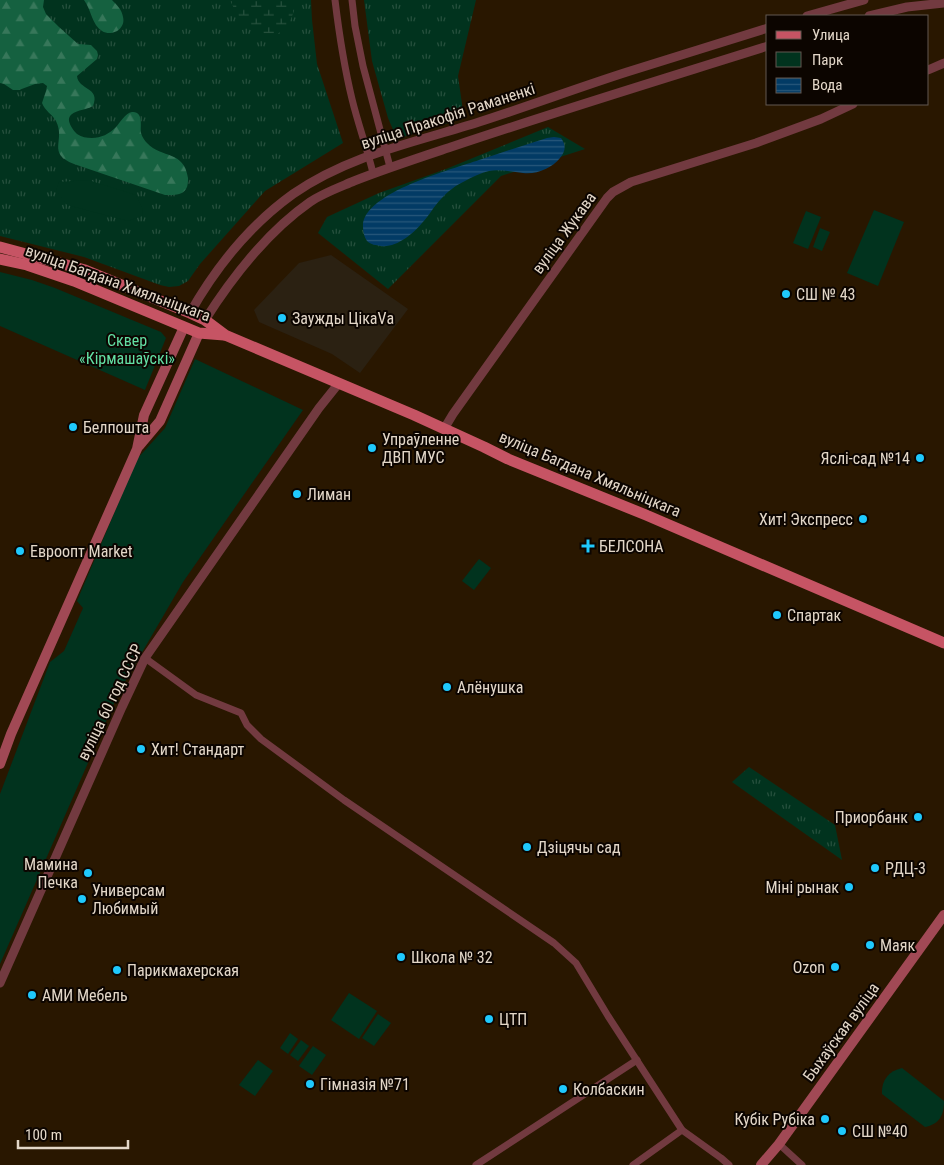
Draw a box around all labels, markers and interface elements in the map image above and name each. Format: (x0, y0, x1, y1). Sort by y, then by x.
legend (766, 15, 929, 105)
text: Улица (812, 26, 850, 44)
text: Парк (812, 51, 843, 69)
text: Вода (812, 76, 842, 94)
street label: вуліца Пракофія Раманенкі (359, 79, 537, 153)
street label: вуліца Жукава (528, 189, 600, 277)
street label: вуліца Багдана Хмяльніцкага (23, 241, 213, 325)
place label: СШ № 43 (796, 285, 855, 304)
marker: СШ № 43 (780, 288, 792, 300)
place label: Заужды ЦікаVа (292, 309, 394, 328)
marker: Заужды ЦікаVа (276, 312, 288, 324)
park label: Сквер «Кірмашаўскі» (79, 331, 175, 368)
place label: Белпошта (83, 418, 149, 437)
marker: Белпошта (67, 421, 79, 433)
street label: вуліца Багдана Хмяльніцкага (496, 427, 684, 521)
place label: Упраўленне ДВП МУС (382, 430, 459, 467)
marker: Упраўленне ДВП МУС (366, 442, 378, 454)
place label: Яслі-сад №14 (821, 449, 910, 468)
marker: Яслі-сад №14 (914, 452, 926, 464)
place label: Лиман (307, 485, 351, 504)
marker: Лиман (291, 488, 303, 500)
place label: Хит! Экспресс (759, 510, 853, 529)
marker: Хит! Экспресс (857, 513, 869, 525)
place label: БЕЛСОНА (599, 537, 664, 556)
marker: БЕЛСОНА (581, 539, 595, 553)
place label: Евроопт Market (30, 542, 133, 561)
marker: Евроопт Market (14, 545, 26, 557)
place label: Спартак (787, 606, 841, 625)
marker: Спартак (771, 609, 783, 621)
street label: вуліца 60 год СССР (74, 641, 146, 763)
place label: Алёнушка (457, 678, 523, 697)
marker: Алёнушка (441, 681, 453, 693)
place label: Хит! Стандарт (151, 740, 244, 759)
marker: Хит! Стандарт (135, 743, 147, 755)
place label: Приорбанк (835, 808, 908, 827)
marker: Приорбанк (912, 811, 924, 823)
place label: Дзіцячы сад (537, 838, 621, 857)
marker: Дзіцячы сад (521, 841, 533, 853)
place label: Мамина Печка (24, 855, 78, 892)
place label: РДЦ-3 (885, 859, 926, 878)
marker: РДЦ-3 (869, 862, 881, 874)
marker: Мамина Печка (82, 867, 94, 879)
place label: Міні рынак (765, 878, 839, 897)
place label: Универсам Любимый (92, 881, 165, 918)
marker: Міні рынак (843, 881, 855, 893)
marker: Универсам Любимый (76, 893, 88, 905)
place label: Маяк (880, 936, 915, 955)
marker: Маяк (864, 939, 876, 951)
place label: Школа № 32 (411, 948, 493, 967)
marker: Школа № 32 (395, 951, 407, 963)
place label: Ozon (793, 958, 825, 977)
place label: Парикмахерская (127, 961, 239, 980)
marker: Ozon (829, 961, 841, 973)
marker: Парикмахерская (111, 964, 123, 976)
street label: Быхаўская вуліца (799, 979, 883, 1085)
place label: АМИ Мебель (42, 986, 128, 1005)
marker: АМИ Мебель (26, 989, 38, 1001)
place label: ЦТП (499, 1010, 527, 1029)
marker: ЦТП (483, 1013, 495, 1025)
place label: Гімназія №71 (320, 1075, 410, 1094)
marker: Гімназія №71 (304, 1078, 316, 1090)
place label: Колбаскин (573, 1080, 645, 1099)
marker: Колбаскин (557, 1083, 569, 1095)
place label: Кубік Рубіка (734, 1110, 815, 1129)
marker: Кубік Рубіка (819, 1113, 831, 1125)
scale bar (18, 1118, 128, 1150)
place label: СШ №40 (852, 1122, 908, 1141)
marker: СШ №40 (836, 1125, 848, 1137)
text: 100 m (25, 1126, 62, 1144)

